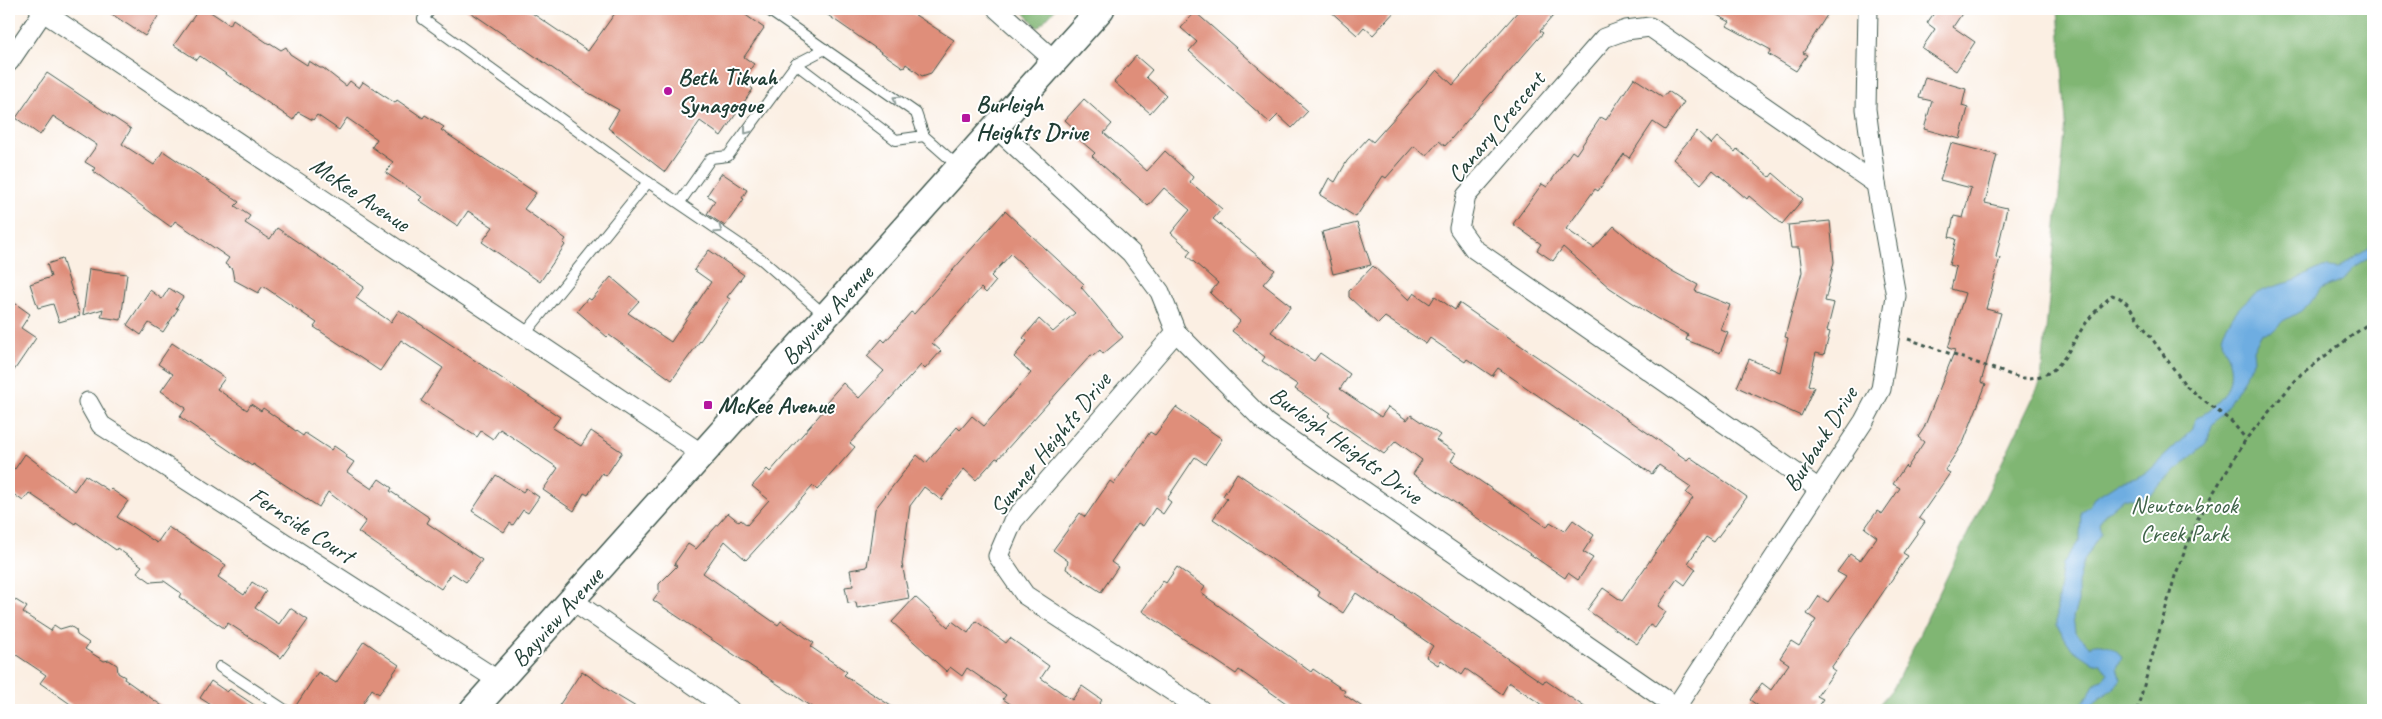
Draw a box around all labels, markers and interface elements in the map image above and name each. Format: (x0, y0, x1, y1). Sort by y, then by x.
place label: Beth Tikvah Synagogue (678, 62, 778, 120)
street label: Canary Crescent (1441, 64, 1553, 189)
marker: Beth Tikvah Synagogue (662, 85, 674, 97)
place label: Burleigh Heights Drive (976, 89, 1090, 147)
one-way arrow (892, 96, 902, 105)
marker: Burleigh Heights Drive (960, 112, 972, 124)
one-way arrow (744, 125, 752, 134)
street label: McKee Avenue (305, 150, 417, 239)
one-way arrow (714, 224, 723, 233)
street label: Bayview Avenue (774, 257, 881, 371)
street label: Sumner Heights Drive (983, 364, 1119, 522)
street label: Burleigh Heights Drive (1264, 379, 1430, 512)
street label: Burbank Drive (1776, 379, 1865, 497)
place label: McKee Avenue (718, 390, 836, 420)
marker: McKee Avenue (702, 399, 714, 411)
street label: Fernside Court (244, 480, 363, 572)
park label: Newtonbrook Creek Park (2131, 490, 2240, 548)
street label: Bayview Avenue (504, 559, 611, 673)

